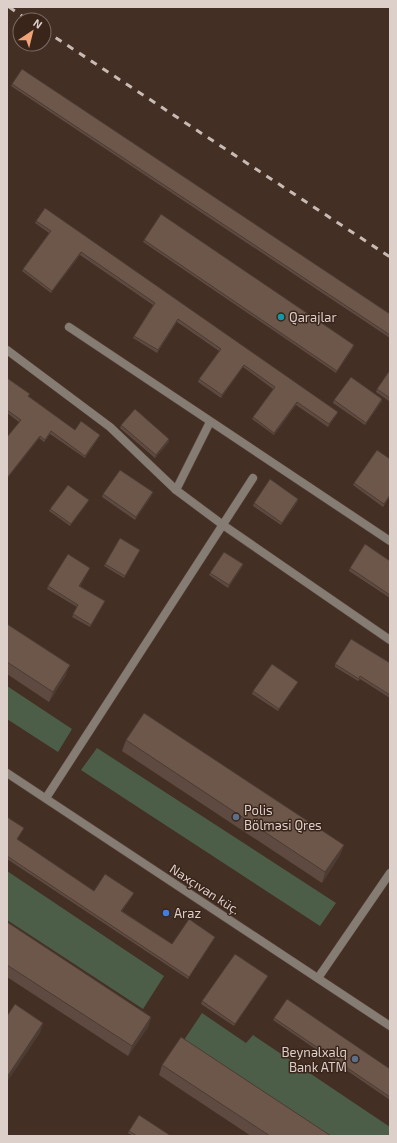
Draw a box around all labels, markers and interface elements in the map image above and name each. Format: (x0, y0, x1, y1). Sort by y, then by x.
north arrow (12, 12, 52, 52)
text: N (31, 16, 45, 31)
place label: Qarajlar (289, 309, 337, 325)
marker: Qarajlar (276, 312, 286, 322)
place label: Polis Bölməsi Qres (244, 802, 322, 833)
marker: Polis Bölməsi Qres (231, 812, 241, 822)
street label: Naxçıvan küç. (166, 860, 243, 918)
place label: Araz (174, 905, 201, 921)
marker: Araz (161, 908, 171, 918)
place label: Beynəlxalq Bank ATM (281, 1044, 347, 1075)
marker: Beynəlxalq Bank ATM (350, 1054, 360, 1064)

